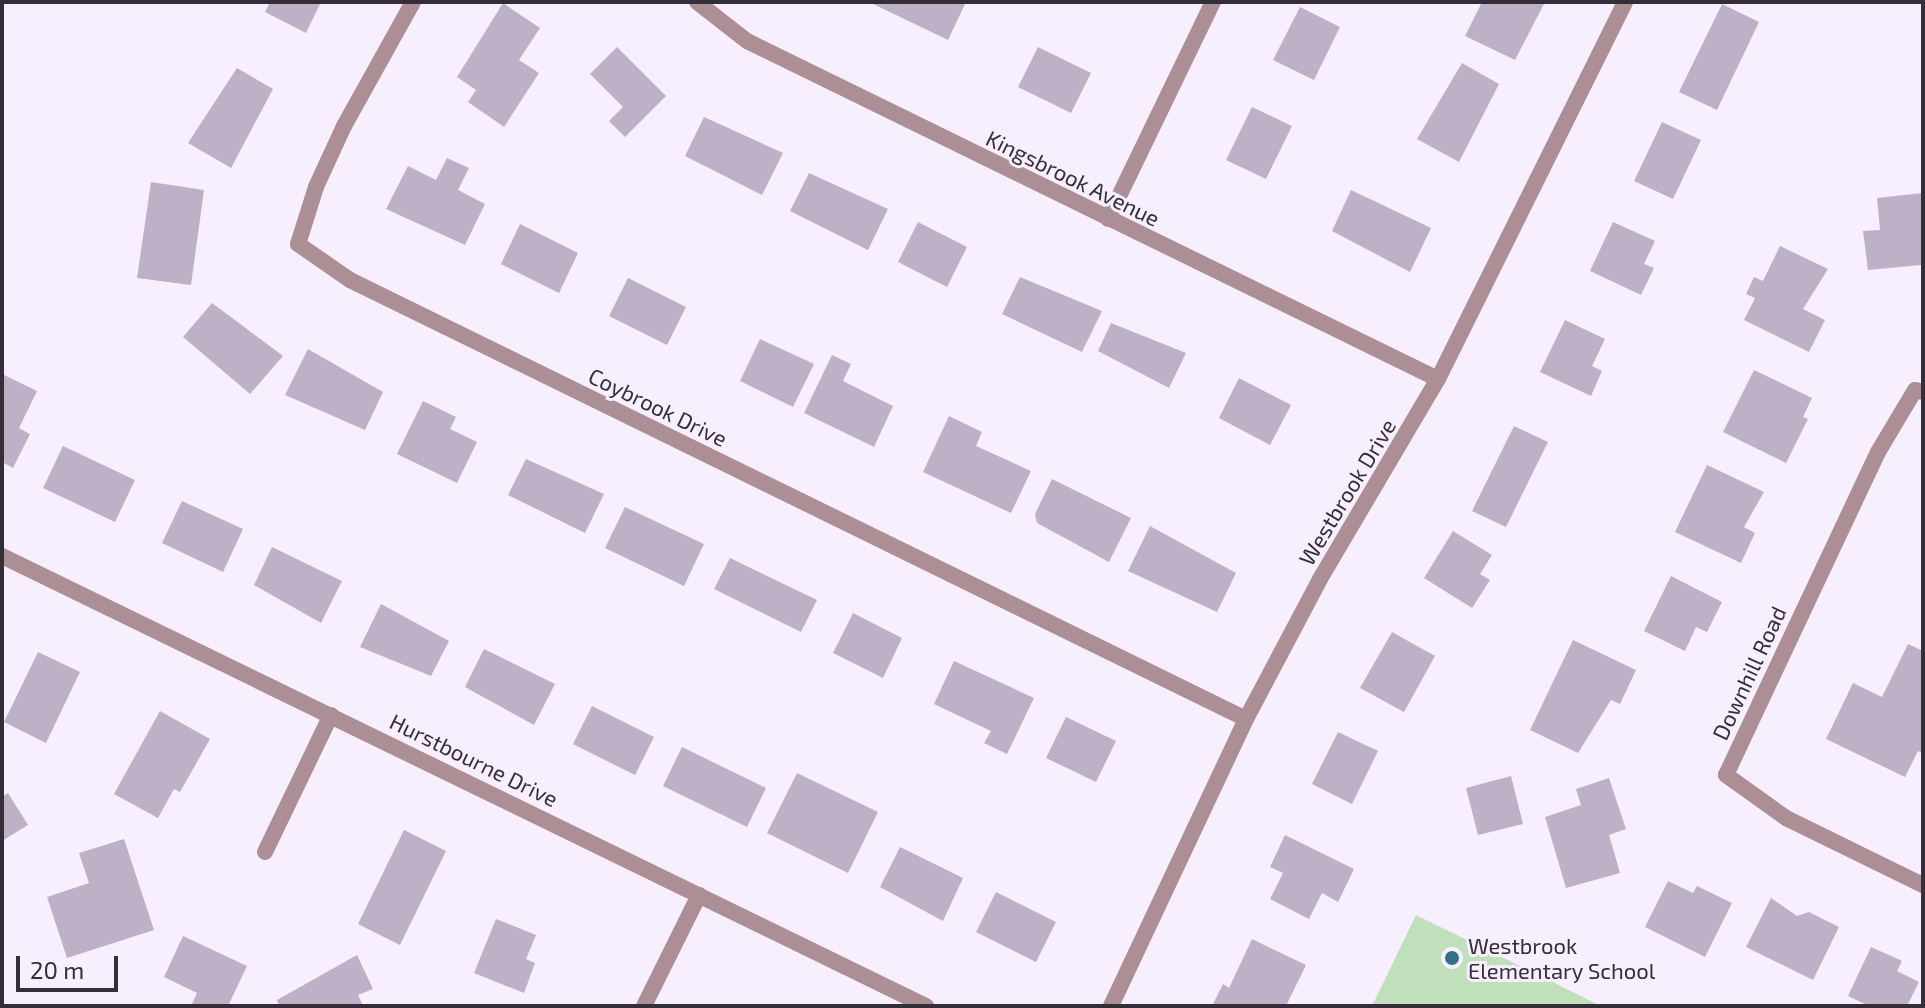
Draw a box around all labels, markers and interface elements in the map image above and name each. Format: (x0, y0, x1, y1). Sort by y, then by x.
street label: Kingsbrook Avenue (982, 124, 1164, 232)
street label: Coybrook Drive (584, 362, 732, 452)
street label: Westbrook Drive (1293, 414, 1401, 570)
street label: Downhill Road (1706, 602, 1792, 744)
street label: Hurstbourne Drive (386, 708, 562, 812)
place label: Westbrook Elementary School (1468, 932, 1656, 984)
scale bar (20, 940, 122, 990)
marker: Westbrook Elementary School (1443, 949, 1461, 967)
text: 20 m (30, 955, 84, 984)

